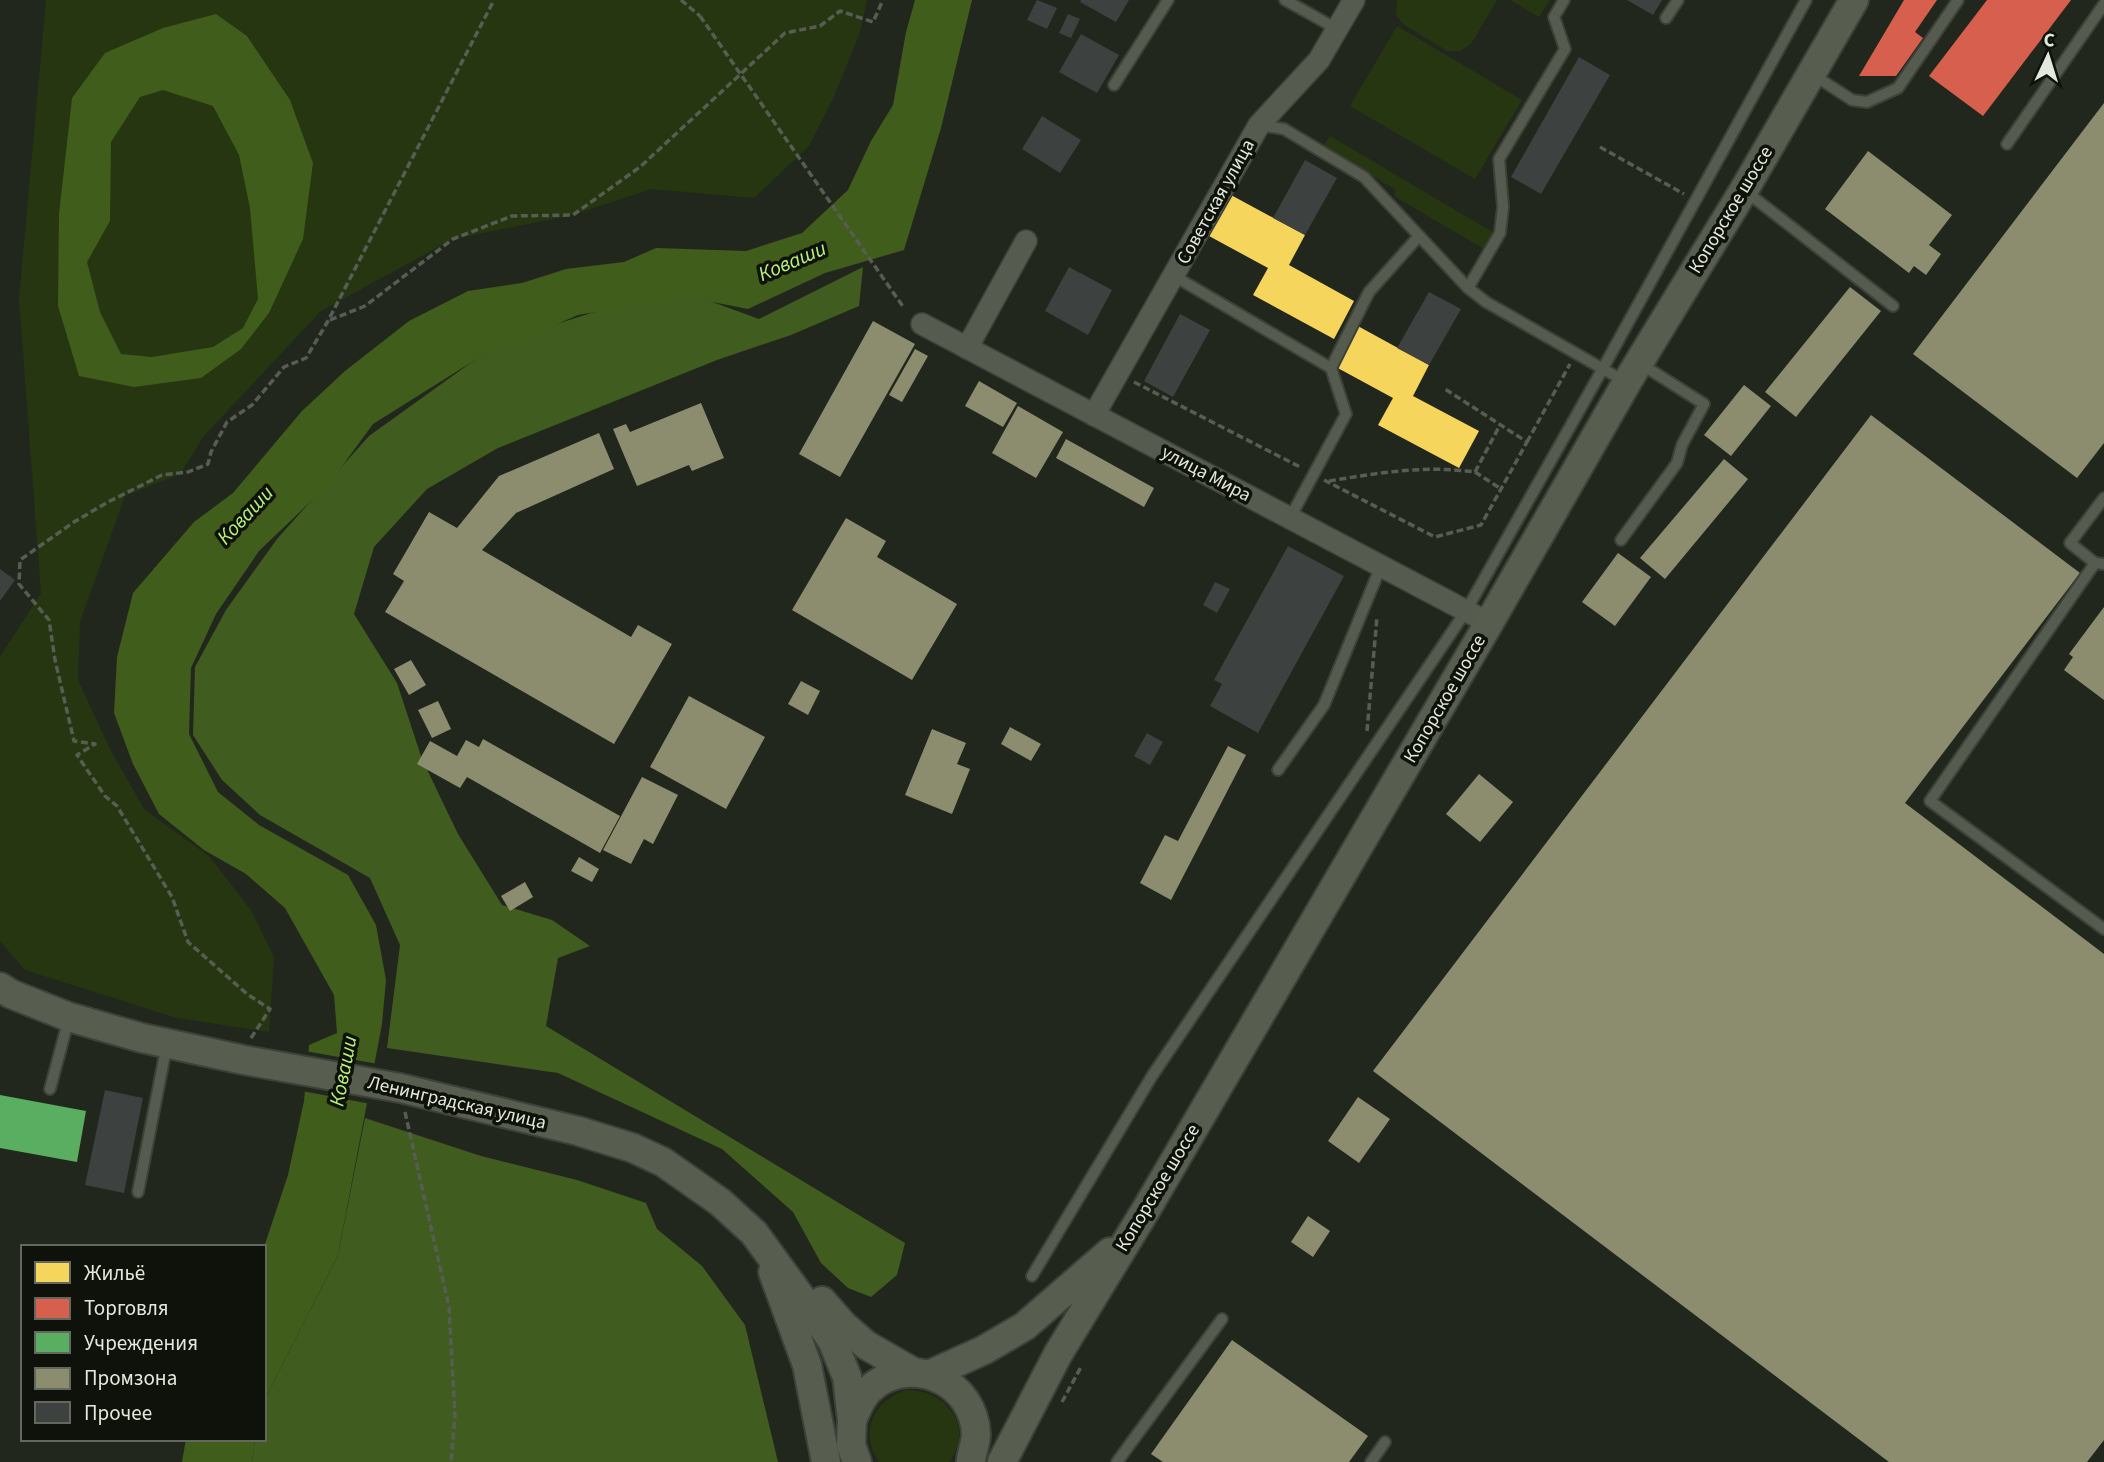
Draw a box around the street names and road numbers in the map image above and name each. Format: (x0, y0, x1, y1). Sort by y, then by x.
street label: Советская улица (1170, 135, 1262, 269)
street label: Копорское шоссе (1682, 141, 1780, 279)
street label: улица Мира (1156, 439, 1256, 509)
street label: Копорское шоссе (1397, 630, 1493, 768)
street label: Ленинградская улица (365, 1069, 549, 1137)
street label: Копорское шоссе (1109, 1119, 1207, 1257)

